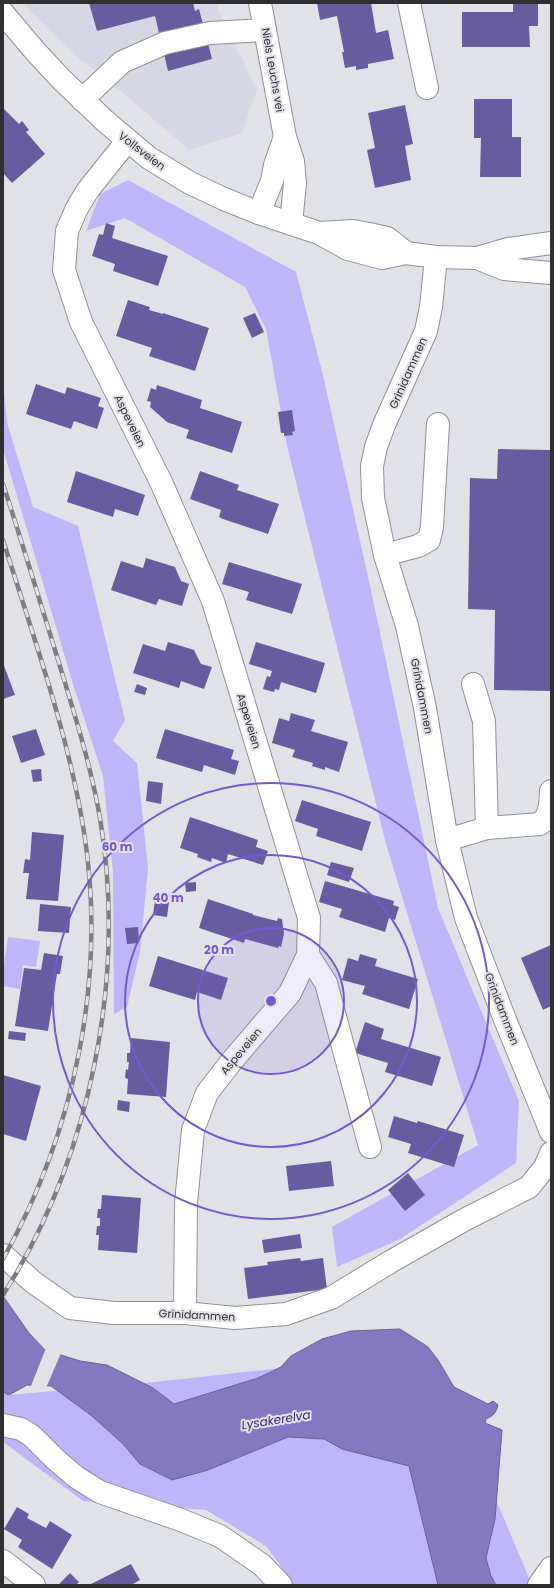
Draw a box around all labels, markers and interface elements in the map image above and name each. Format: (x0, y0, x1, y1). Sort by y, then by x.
street label: Niels Leuchs vei (258, 27, 288, 114)
street label: Vollsveien (115, 128, 169, 174)
street label: Grinidammen (385, 335, 431, 411)
street label: Aspeveien (110, 392, 150, 450)
street label: Grinidammen (407, 657, 437, 735)
street label: Aspeveien (233, 691, 265, 751)
text: 60 m (102, 838, 133, 855)
text: 40 m (152, 889, 184, 906)
text: 20 m (204, 941, 234, 958)
street label: Grinidammen (481, 970, 523, 1048)
centre of rings (264, 994, 278, 1008)
street label: Aspeveien (217, 1024, 265, 1078)
street label: Grinidammen (158, 1305, 236, 1325)
water label: Lysakerelva (240, 1406, 312, 1433)

